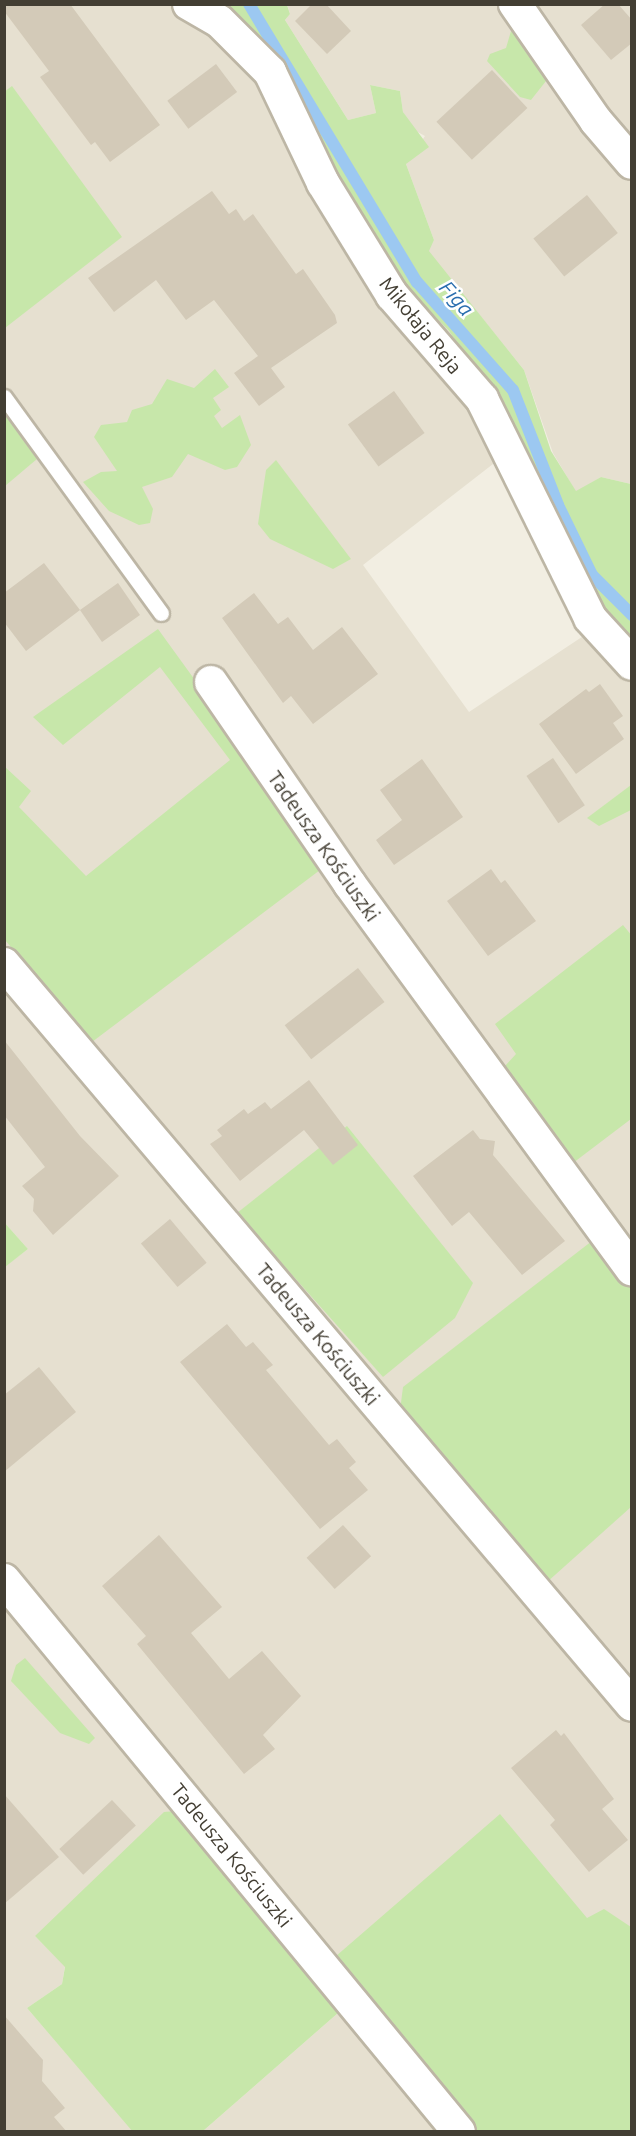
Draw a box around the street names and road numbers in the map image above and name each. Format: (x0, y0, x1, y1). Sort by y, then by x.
street label: Mikołaja Reja (375, 272, 467, 378)
street label: Tadeusza Kościuszki (263, 766, 385, 926)
street label: Tadeusza Kościuszki (252, 1258, 384, 1410)
street label: Tadeusza Kościuszki (167, 1778, 297, 1932)

